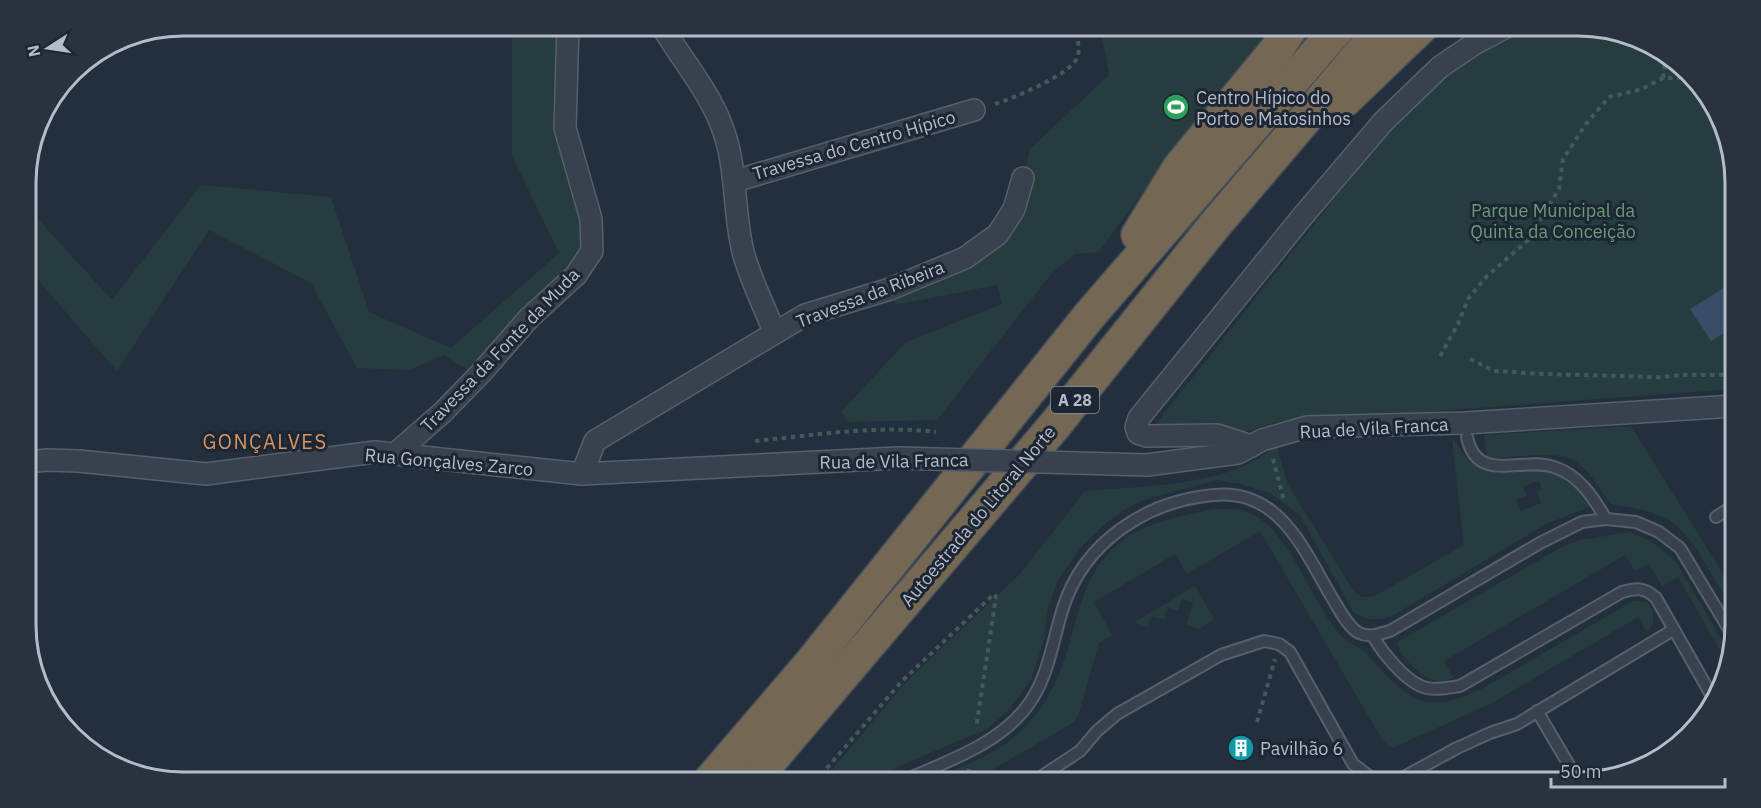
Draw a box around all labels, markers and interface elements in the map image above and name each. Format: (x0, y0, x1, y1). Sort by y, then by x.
north arrow (18, 18, 78, 78)
text: N (22, 43, 44, 59)
place label: Centro Hípico do Porto e Matosinhos (1196, 86, 1351, 130)
sports icon: Centro Hípico do Porto e Matosinhos (1161, 92, 1191, 122)
street label: Travessa do Centro Hípico (750, 105, 958, 185)
park label: Parque Municipal da Quinta da Conceição (1470, 199, 1636, 243)
street label: Travessa da Ribeira (793, 255, 948, 333)
street label: Travessa da Fonte da Muda (416, 263, 585, 437)
road number: A 28 (1051, 387, 1099, 413)
street label: Rua de Vila Franca (1299, 413, 1449, 443)
street label: Autoestrada do Litoral Norte (896, 421, 1060, 611)
district label: GONÇALVES (202, 428, 328, 455)
street label: Rua Gonçalves Zarco (364, 443, 534, 481)
street label: Rua de Vila Franca (819, 448, 969, 474)
building icon: Pavilhão 6 (1226, 733, 1256, 763)
place label: Pavilhão 6 (1260, 737, 1343, 760)
scale bar (1551, 751, 1725, 789)
text: 50 m (1560, 760, 1602, 783)

